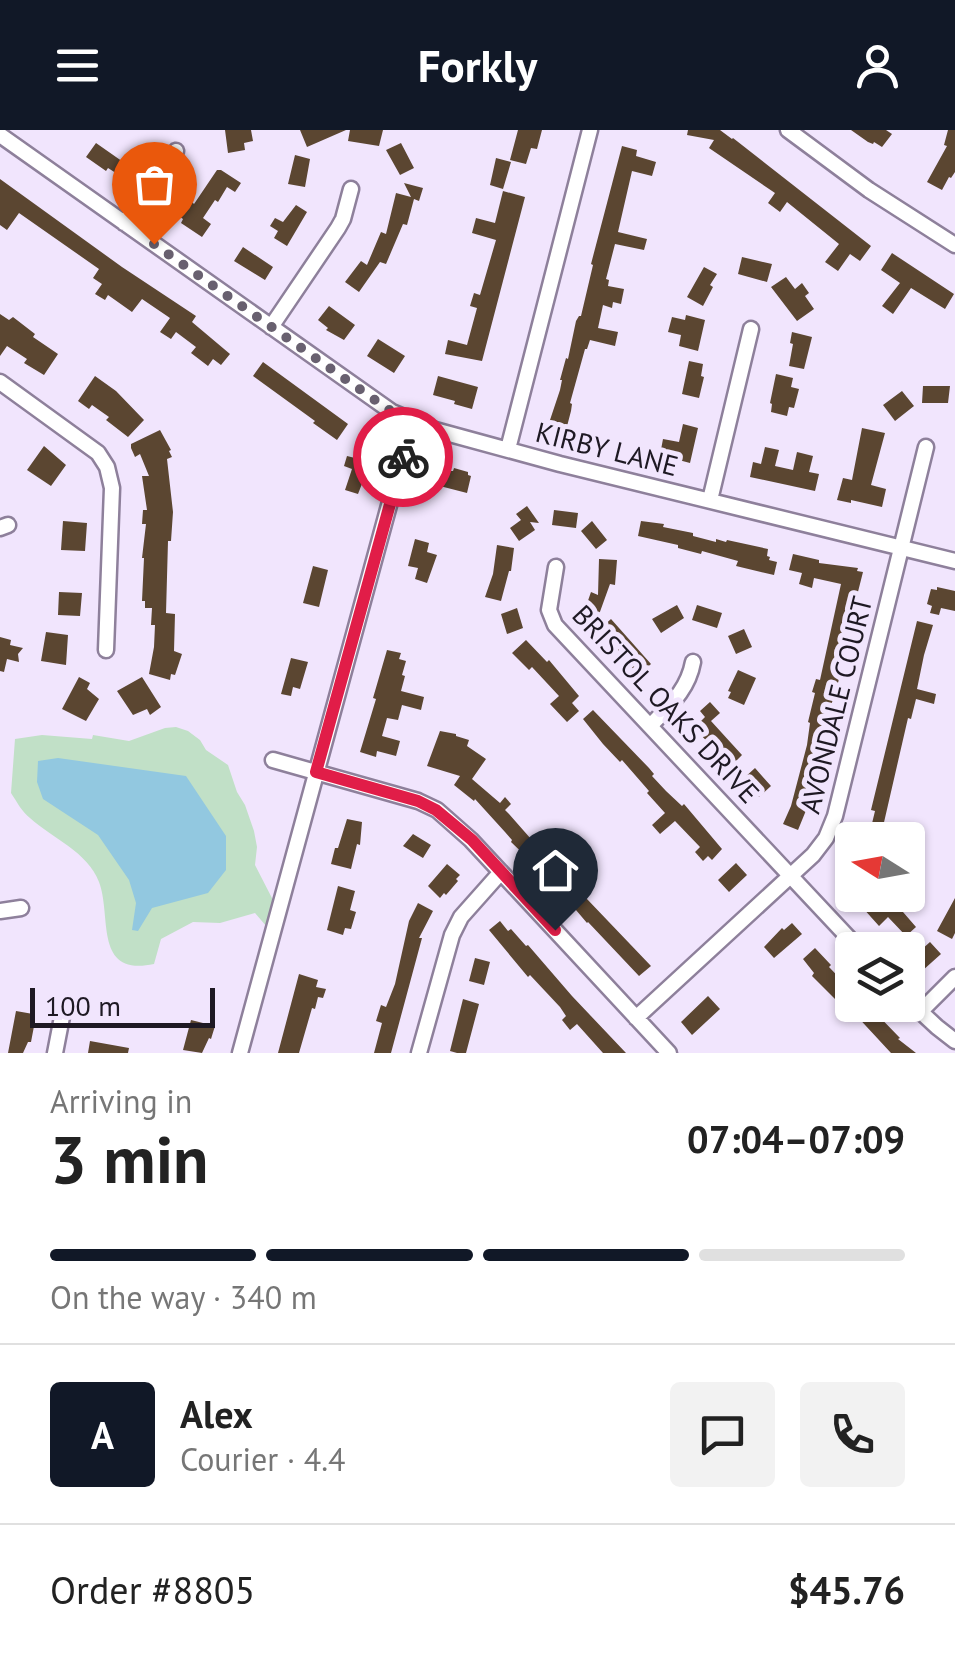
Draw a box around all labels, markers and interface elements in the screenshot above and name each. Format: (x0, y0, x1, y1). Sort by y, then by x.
text: Forkly (418, 36, 537, 94)
icon: menu (50, 38, 105, 93)
icon: person (850, 38, 905, 93)
pin (112, 142, 197, 245)
icon: bag (127, 157, 182, 212)
courier (353, 407, 453, 507)
street label: KIRBY LANE (532, 413, 682, 484)
icon: bike (376, 430, 431, 485)
street label: AVONDALE COURT (791, 592, 880, 817)
street label: BRISTOL OAKS DRIVE (565, 597, 768, 811)
north arrow (835, 822, 925, 912)
map controls (835, 822, 925, 1022)
pin (513, 828, 598, 931)
icon: home (528, 843, 583, 898)
button: layers (835, 932, 925, 1022)
scale bar (30, 983, 215, 1028)
text: 100 m (45, 987, 121, 1024)
text: Arriving in (50, 1080, 192, 1122)
text: 07:04–07:09 (687, 1114, 905, 1163)
text: 3 min (50, 1117, 209, 1201)
text: On the way · 340 m (50, 1276, 317, 1318)
button: chat (670, 1382, 775, 1487)
button: phone (800, 1382, 905, 1487)
text: Alex (180, 1389, 253, 1438)
text: A (91, 1410, 114, 1459)
text: Courier · 4.4 (180, 1438, 346, 1480)
text: Order #8805 (50, 1565, 255, 1614)
text: $45.76 (788, 1565, 905, 1614)

